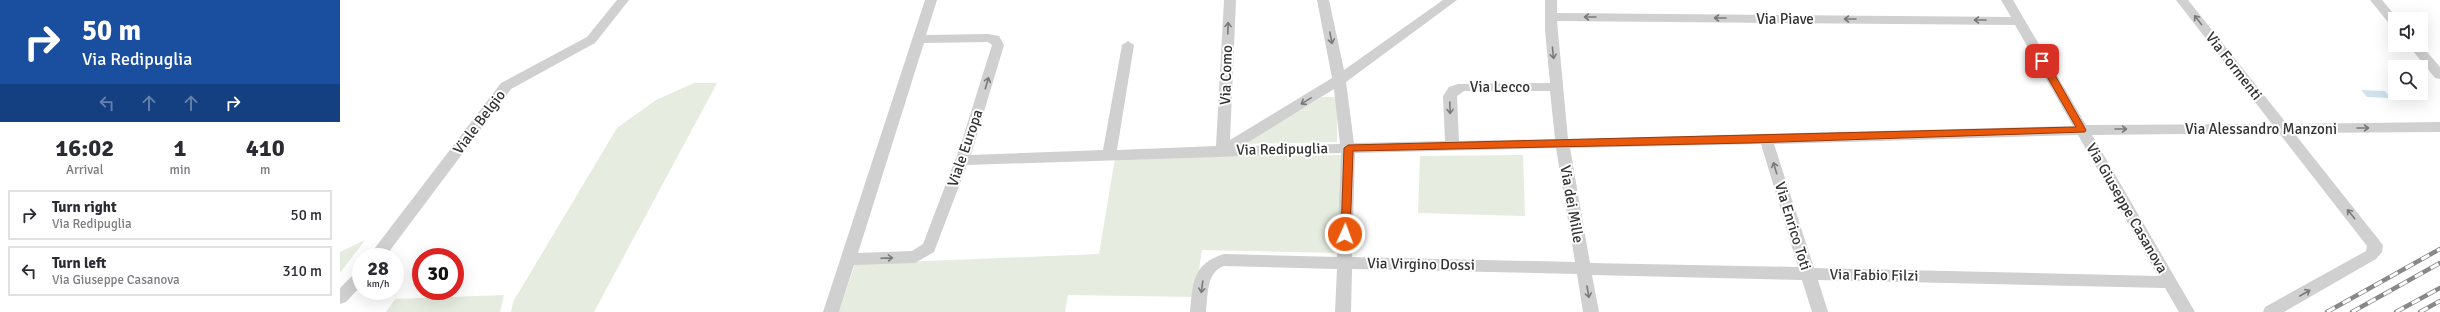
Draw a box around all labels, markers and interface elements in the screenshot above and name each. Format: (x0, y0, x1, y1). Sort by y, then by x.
street label: Via Piave (1756, 10, 1814, 28)
map controls (2388, 12, 2428, 100)
button: sound (2388, 12, 2428, 52)
one-way arrow (1584, 13, 1597, 21)
text: 50 m (82, 14, 141, 48)
one-way arrow (1714, 14, 1727, 22)
one-way arrow (1844, 15, 1857, 23)
one-way arrow (2194, 15, 2202, 26)
icon: right (16, 16, 68, 68)
one-way arrow (1974, 16, 1987, 24)
one-way arrow (1225, 22, 1232, 35)
street label: Via Formenti (2202, 28, 2266, 104)
one-way arrow (1327, 31, 1335, 44)
street label: Via Como (1216, 44, 1236, 105)
pin (2025, 44, 2059, 78)
one-way arrow (1549, 46, 1557, 59)
text: Via Redipuglia (82, 48, 192, 70)
icon: arrive (2031, 50, 2053, 72)
button: search (2388, 60, 2428, 100)
one-way arrow (984, 76, 991, 89)
street label: Via Lecco (1470, 78, 1530, 96)
street label: Viale Belgio (449, 86, 509, 158)
icon: left (96, 92, 118, 114)
icon: ahead (138, 92, 160, 114)
icon: ahead (180, 92, 202, 114)
icon: right (222, 92, 244, 114)
one-way arrow (1300, 97, 1312, 105)
one-way arrow (1447, 101, 1454, 114)
street label: Viale Europa (943, 107, 987, 189)
street label: Via Alessandro Manzoni (2185, 120, 2337, 138)
one-way arrow (2356, 124, 2369, 132)
one-way arrow (2114, 125, 2127, 133)
text: 16:02 (55, 133, 114, 163)
text: 1 (174, 133, 186, 163)
text: 410 (246, 133, 285, 163)
street label: Via Redipuglia (1236, 139, 1328, 159)
street label: Via Giuseppe Casanova (2082, 140, 2172, 276)
one-way arrow (1771, 161, 1778, 174)
text: Arrival (66, 162, 103, 178)
text: min (170, 162, 191, 178)
text: m (260, 162, 270, 178)
street label: Via dei Mille (1556, 164, 1588, 244)
street label: Via Enrico Toti (1771, 180, 1815, 272)
text: Turn right (52, 198, 117, 216)
icon: right (18, 204, 40, 226)
text: 50 m (291, 206, 322, 224)
one-way arrow (2347, 209, 2355, 220)
position arrow (1324, 213, 1366, 255)
text: Via Redipuglia (52, 216, 132, 232)
speed limit sign: 30 (412, 248, 464, 300)
text: Turn left (52, 254, 106, 272)
one-way arrow (880, 254, 893, 261)
street label: Via Virgino Dossi (1367, 254, 1475, 274)
text: 28 (367, 256, 389, 281)
icon: left (18, 260, 40, 282)
text: 310 m (282, 262, 322, 280)
street label: Via Fabio Filzi (1829, 265, 1919, 285)
text: Via Giuseppe Casanova (52, 272, 180, 288)
text: km/h (367, 278, 389, 290)
one-way arrow (1198, 280, 1206, 293)
one-way arrow (1584, 285, 1592, 298)
one-way arrow (2299, 288, 2311, 296)

